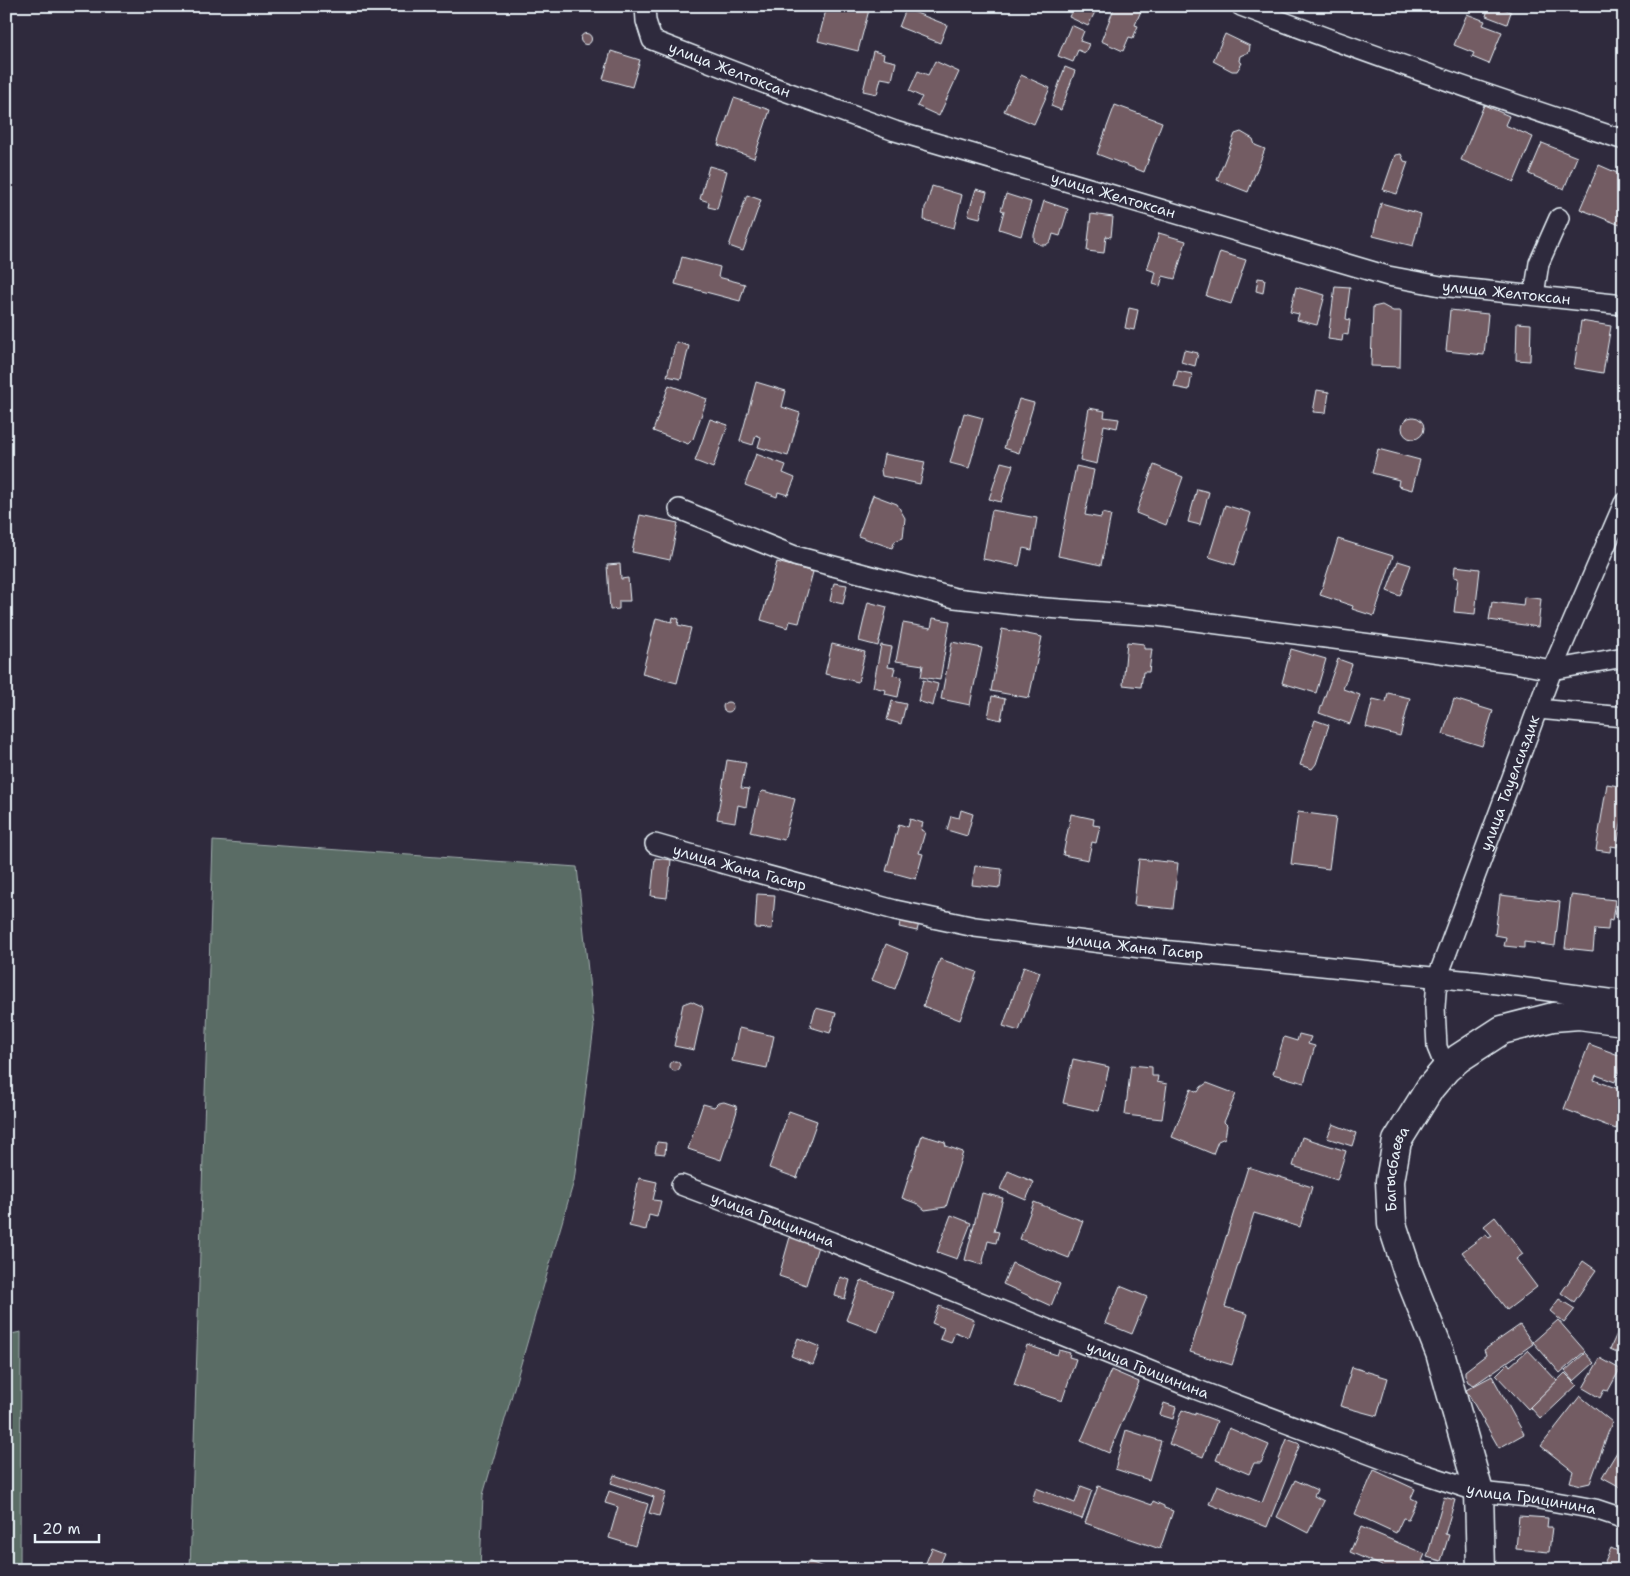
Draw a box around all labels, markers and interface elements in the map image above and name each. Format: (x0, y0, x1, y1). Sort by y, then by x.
street label: улица Желтоксан (666, 37, 793, 102)
street label: улица Желтоксан (1049, 167, 1178, 223)
street label: улица Желтоксан (1441, 276, 1571, 309)
street label: улица Тауелсиздик (1476, 712, 1544, 854)
street label: улица Жана Гасыр (671, 840, 809, 896)
street label: улица Жана Гасыр (1065, 929, 1205, 964)
street label: Багысбаева (1380, 1121, 1414, 1212)
street label: улица Грицинина (708, 1187, 838, 1252)
street label: улица Грицинина (1083, 1336, 1212, 1404)
street label: улица Грицинина (1464, 1479, 1598, 1519)
scale bar (35, 1511, 99, 1543)
text: 20 m (42, 1519, 81, 1539)

